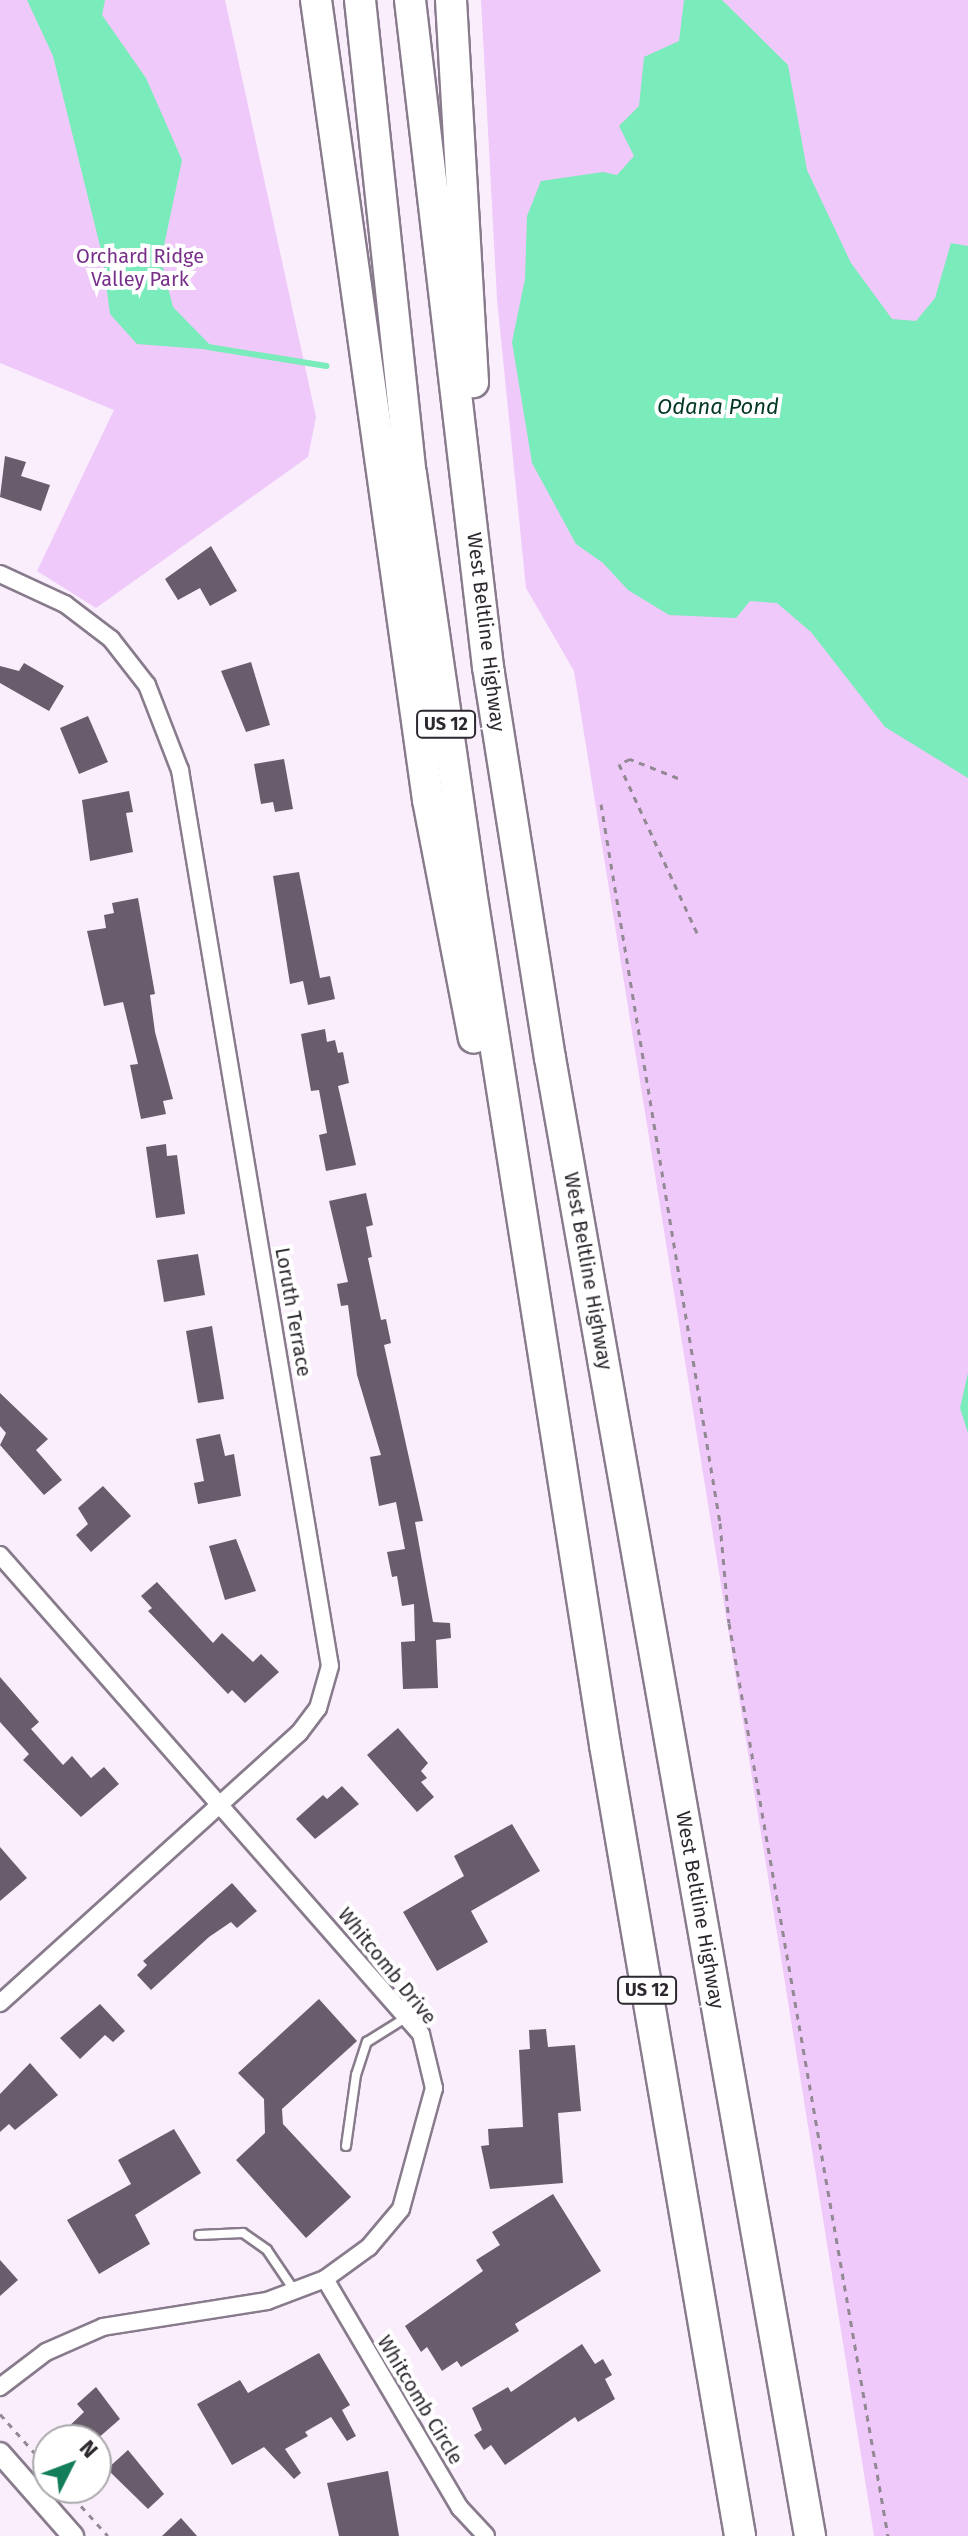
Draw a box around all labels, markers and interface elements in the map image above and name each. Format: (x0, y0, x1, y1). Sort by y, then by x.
park label: Orchard Ridge Valley Park (76, 244, 204, 291)
water label: Odana Pond (657, 394, 779, 420)
street label: West Beltline Highway (462, 531, 510, 733)
road number: US 12 (416, 710, 476, 738)
street label: West Beltline Highway (559, 1170, 617, 1372)
street label: Loruth Terrace (270, 1246, 316, 1378)
street label: West Beltline Highway (671, 1809, 729, 2011)
street label: Whitcomb Drive (333, 1903, 441, 2029)
road number: US 12 (617, 1976, 677, 2004)
street label: Whitcomb Circle (372, 2331, 468, 2469)
north arrow (32, 2424, 112, 2504)
text: N (74, 2434, 104, 2463)

